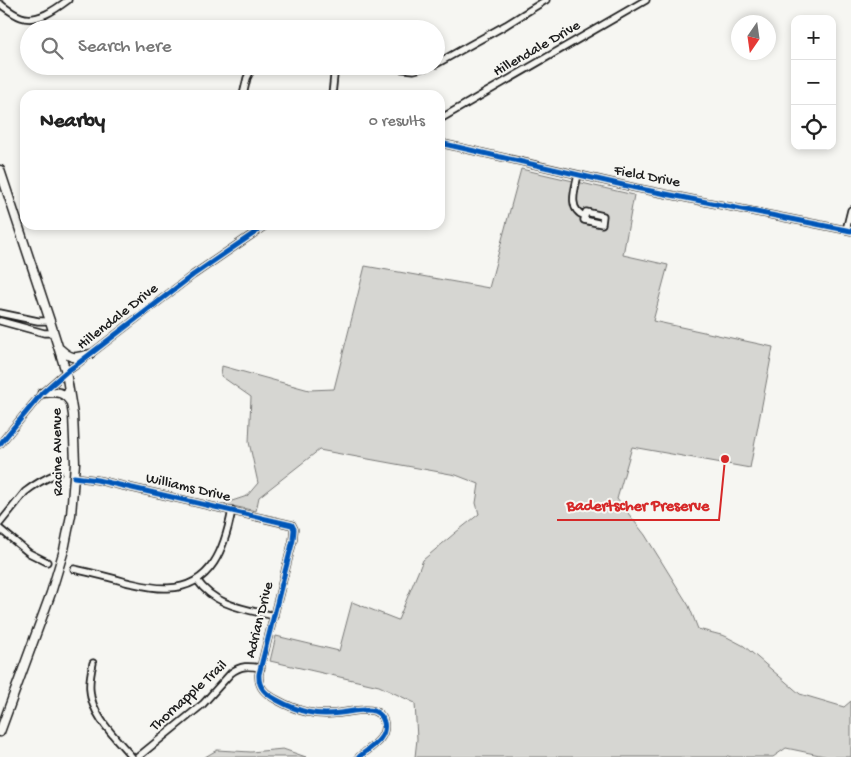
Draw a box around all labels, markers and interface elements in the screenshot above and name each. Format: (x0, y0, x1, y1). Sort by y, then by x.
north arrow (731, 15, 776, 60)
map controls (791, 15, 836, 150)
button: + (791, 15, 836, 60)
street label: Hillendale Drive (490, 17, 584, 81)
search box (20, 20, 445, 75)
icon: search (38, 34, 66, 62)
text: Search here (78, 36, 172, 59)
button: − (791, 60, 836, 105)
button: locate (791, 105, 836, 150)
text: Nearby (40, 110, 105, 135)
text: 0 results (369, 113, 425, 132)
street label: Field Drive (611, 162, 682, 192)
street label: Hillendale Drive (74, 280, 162, 354)
street label: Racine Avenue (48, 408, 68, 496)
street label: Williams Drive (144, 469, 232, 507)
callout: Badertscher Preserve (557, 489, 719, 520)
text: Badertscher Preserve (566, 498, 710, 517)
street label: Adrian Drive (242, 580, 278, 660)
street label: Thornapple Trail (146, 657, 231, 736)

